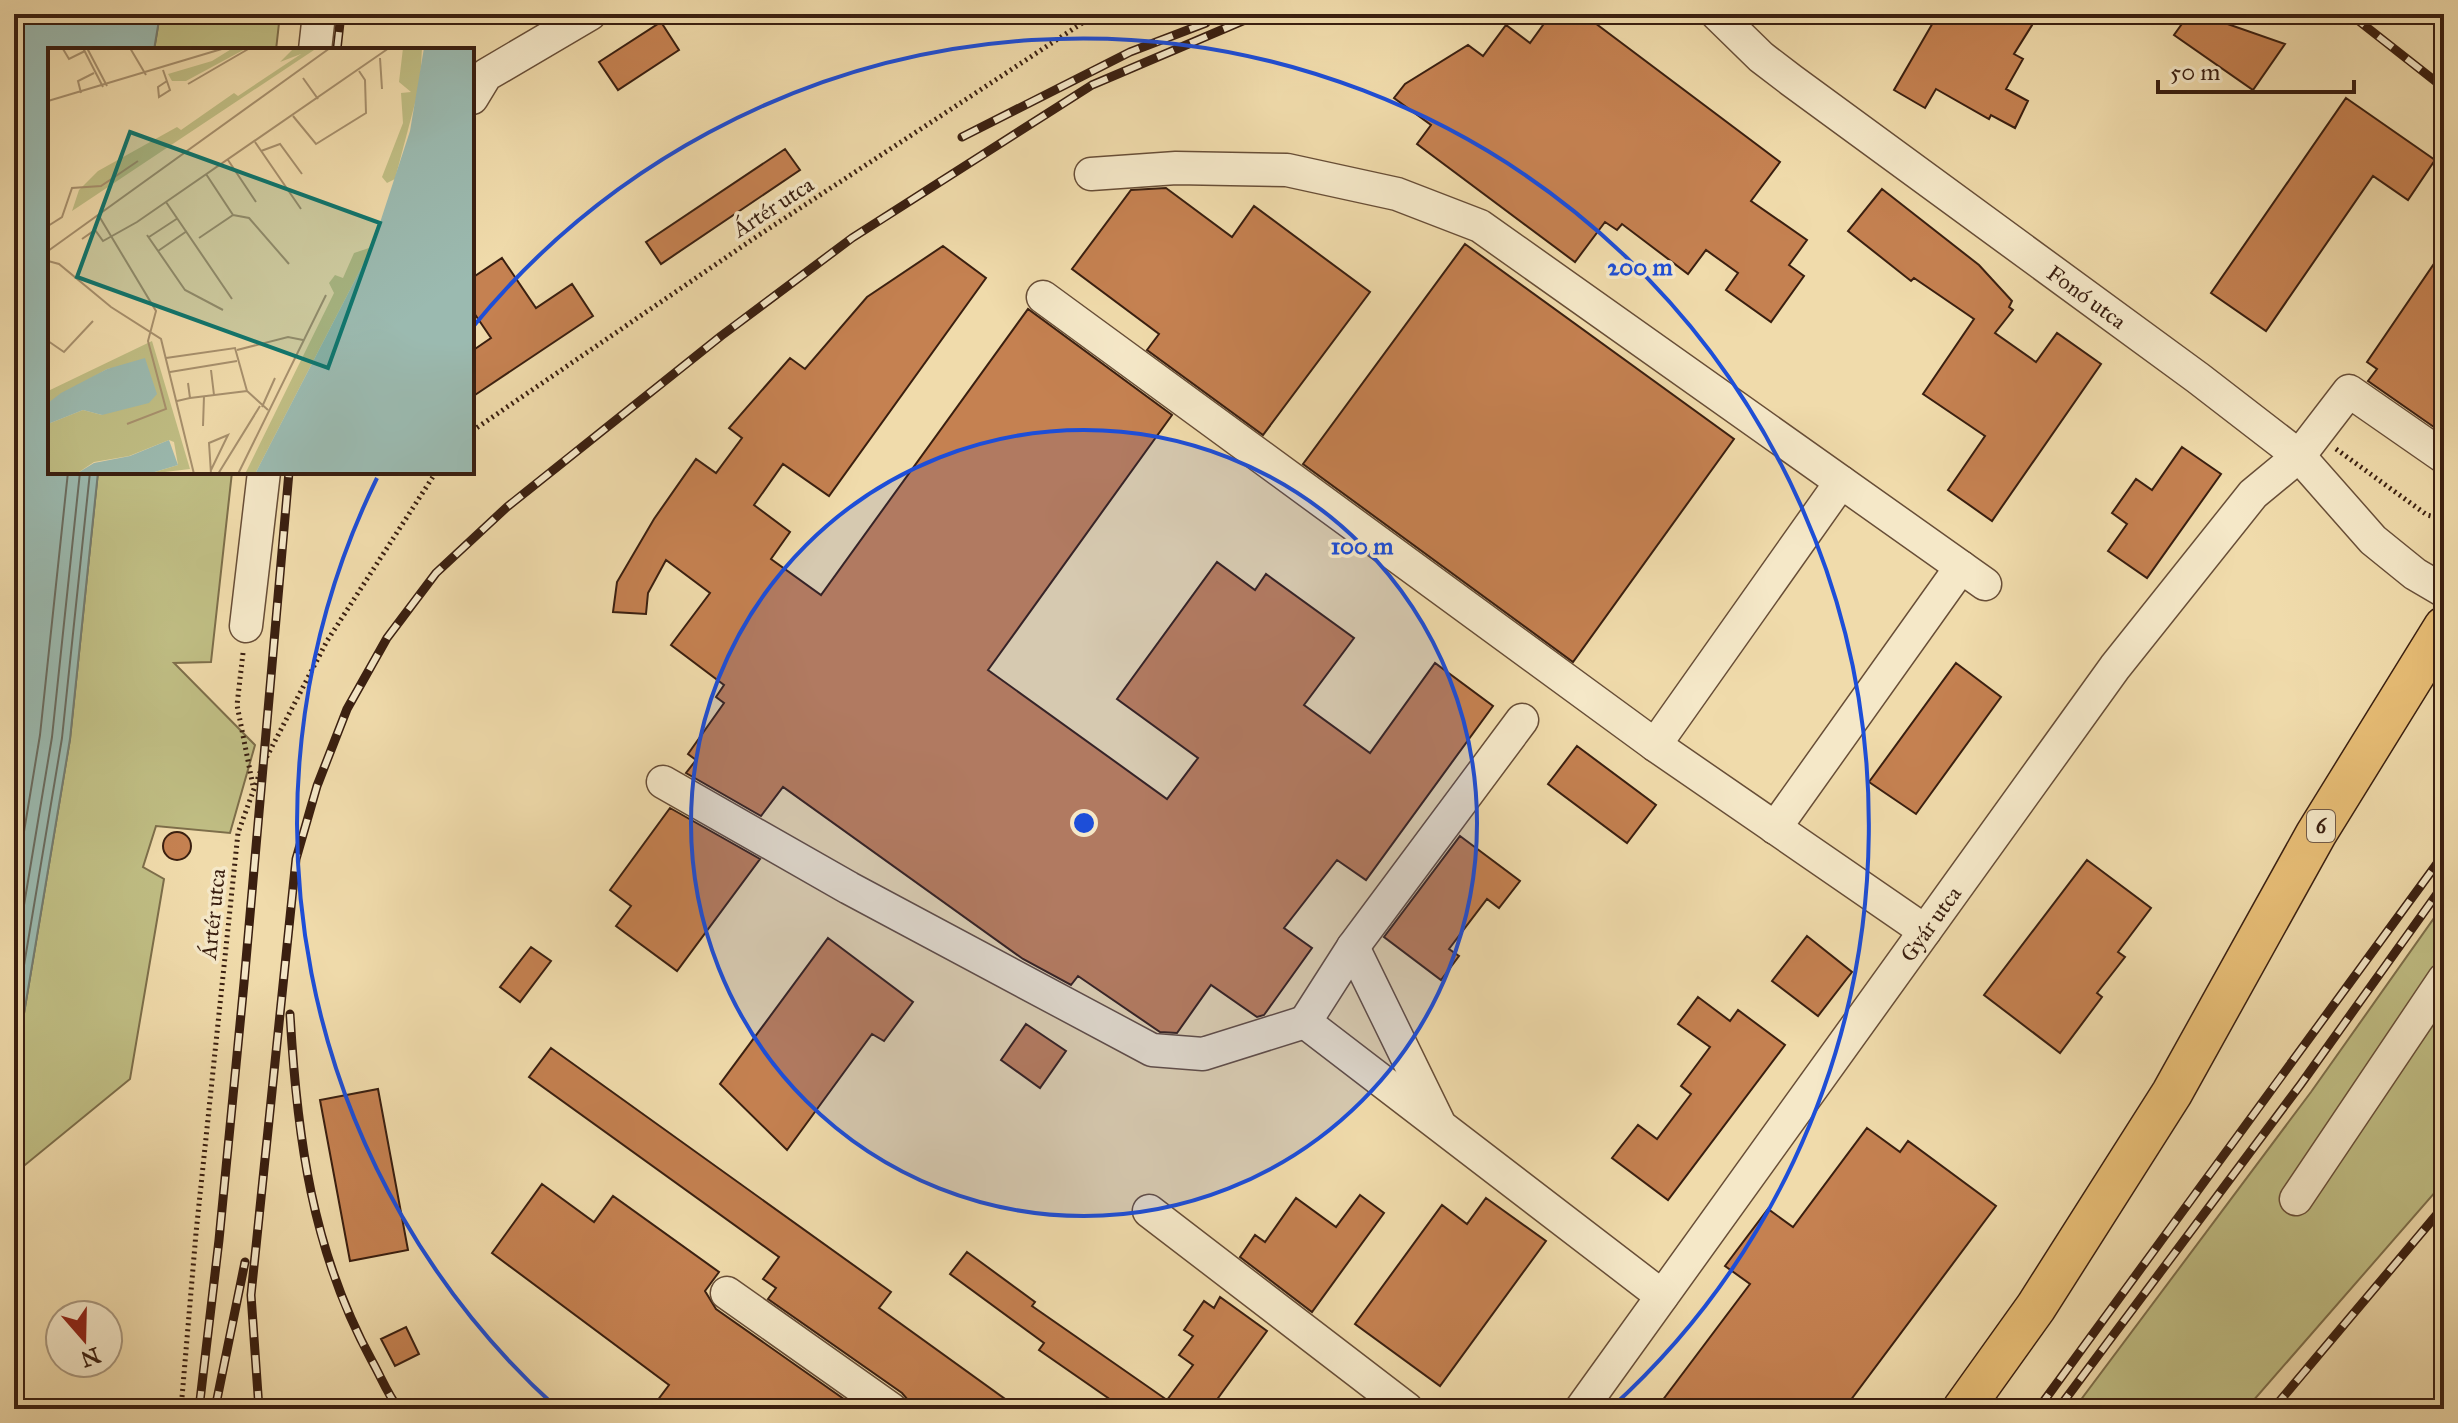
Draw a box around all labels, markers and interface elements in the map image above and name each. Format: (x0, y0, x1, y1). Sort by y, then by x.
scale bar (2158, 44, 2354, 94)
inset map (48, 48, 474, 474)
text: 50 m (2170, 57, 2220, 87)
street label: Ártér utca (727, 170, 819, 244)
text: 200 m (1607, 252, 1673, 282)
street label: Fonó utca (2042, 259, 2132, 335)
text: 100 m (1331, 531, 1394, 561)
centre of rings (1070, 809, 1098, 837)
road number: 6 (2307, 810, 2335, 842)
street label: Ártér utca (195, 867, 231, 962)
street label: Gyár utca (1894, 880, 1967, 967)
north arrow (44, 1299, 124, 1379)
text: N (77, 1341, 104, 1373)

